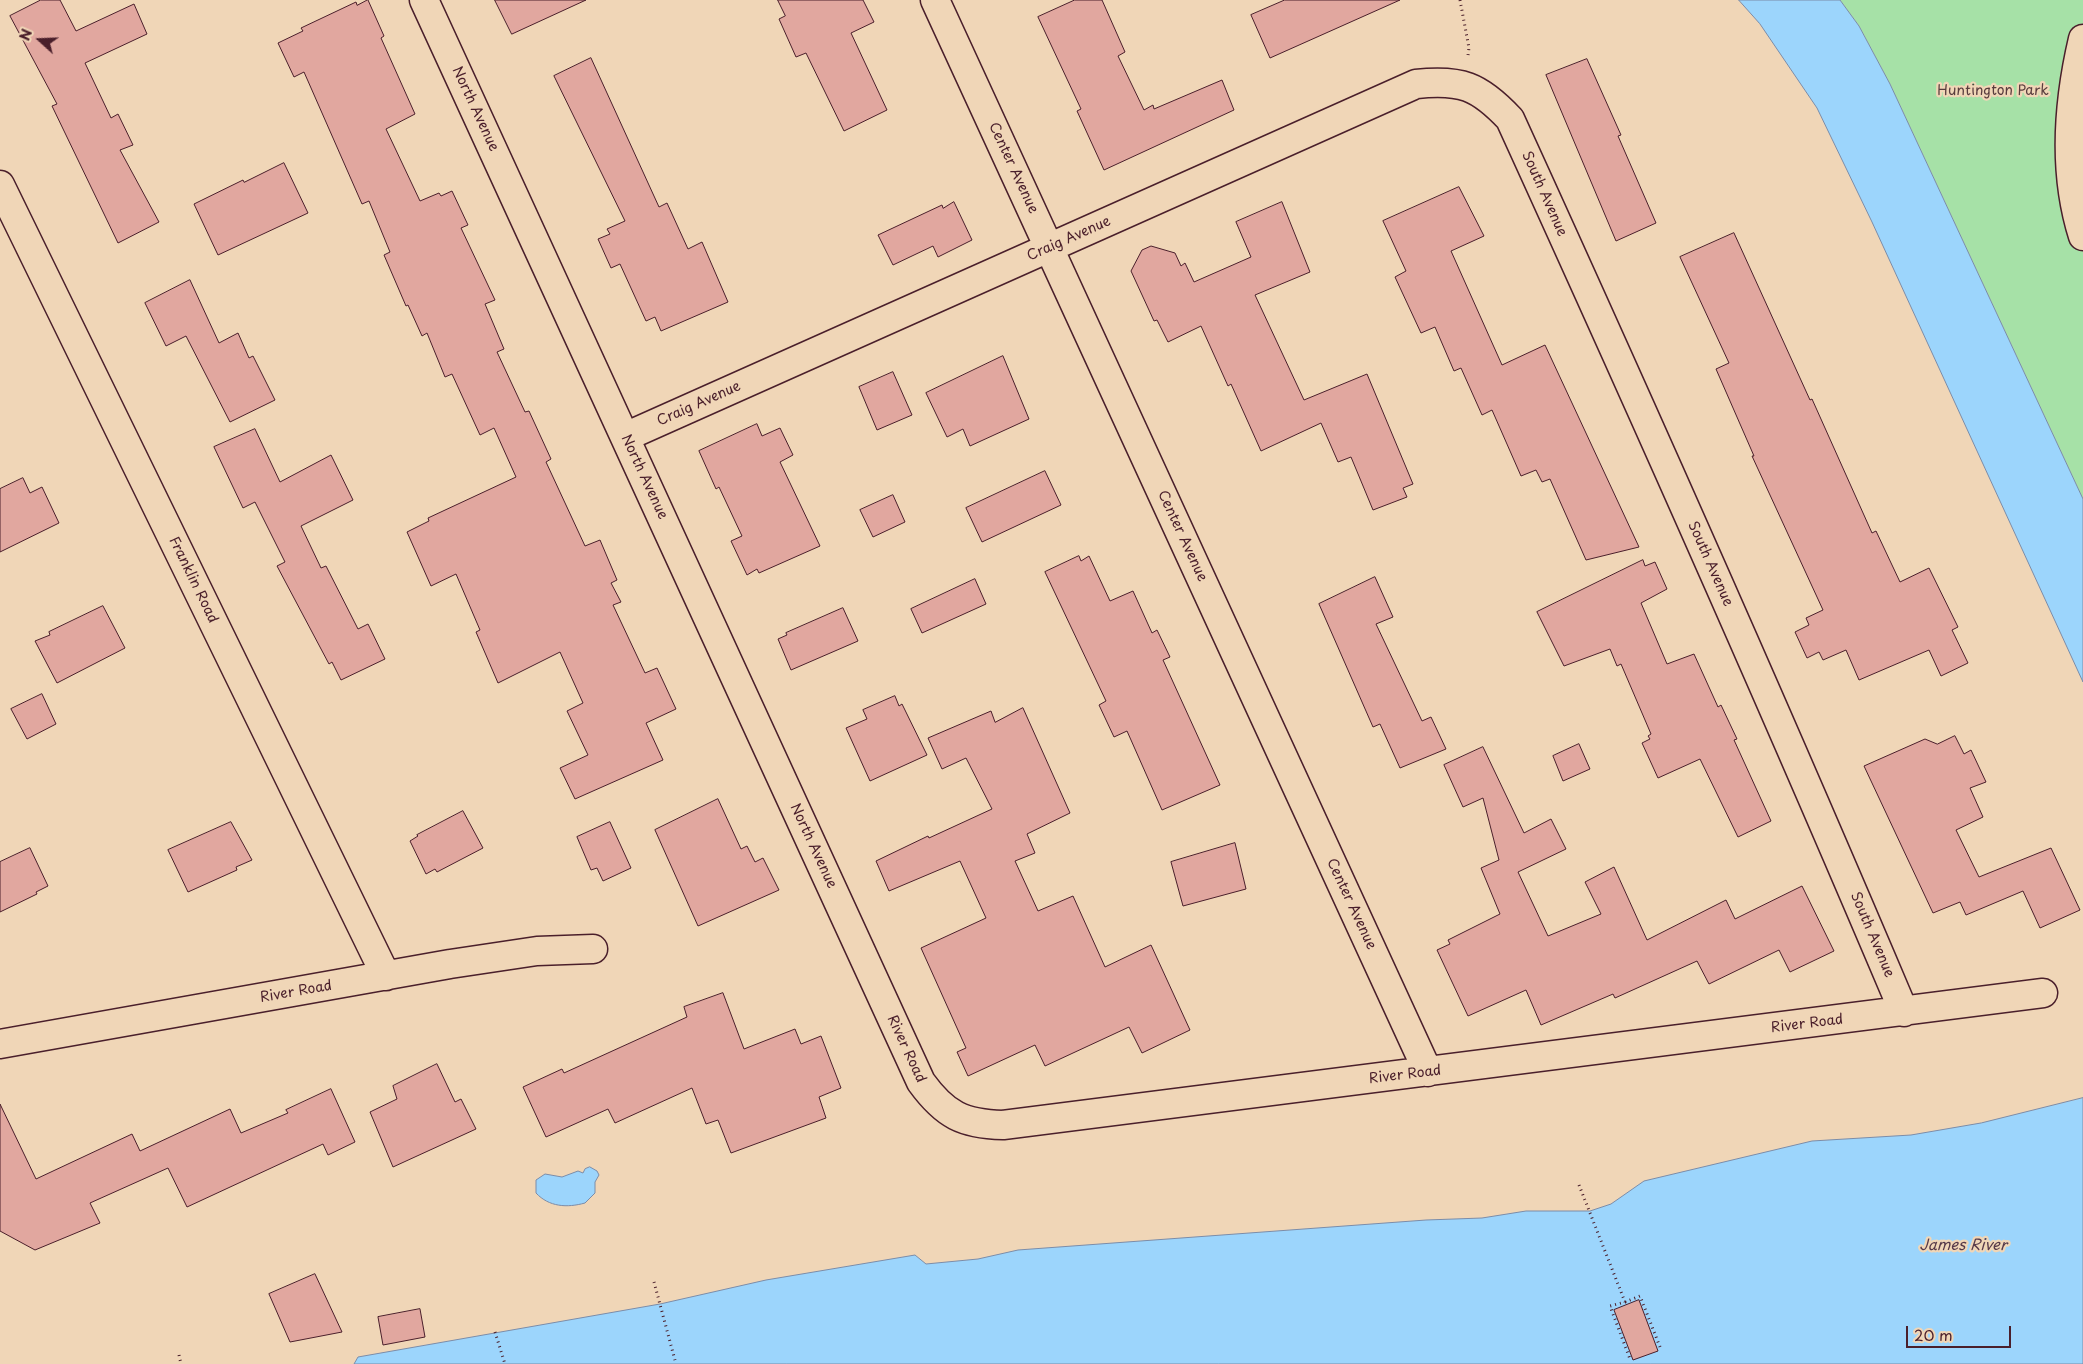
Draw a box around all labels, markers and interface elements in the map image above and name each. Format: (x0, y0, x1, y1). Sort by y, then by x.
north arrow (15, 15, 65, 65)
text: N (14, 26, 37, 44)
street label: North Avenue (448, 64, 502, 154)
park label: Huntington Park (1937, 83, 2049, 99)
street label: Center Avenue (985, 120, 1041, 216)
street label: South Avenue (1518, 149, 1570, 239)
street label: Craig Avenue (1025, 213, 1113, 265)
street label: Craig Avenue (655, 378, 743, 430)
street label: North Avenue (617, 432, 671, 522)
street label: Center Avenue (1154, 488, 1210, 584)
street label: South Avenue (1684, 519, 1736, 609)
street label: Franklin Road (165, 534, 221, 626)
street label: North Avenue (786, 801, 840, 891)
street label: Center Avenue (1323, 856, 1379, 952)
street label: South Avenue (1846, 890, 1898, 980)
street label: River Road (259, 977, 333, 1007)
street label: River Road (1770, 1011, 1844, 1037)
street label: River Road (883, 1012, 929, 1086)
street label: River Road (1368, 1062, 1442, 1088)
water label: James River (1919, 1237, 2007, 1255)
scale bar (1908, 1316, 2013, 1348)
text: 20 m (1914, 1323, 1953, 1346)

